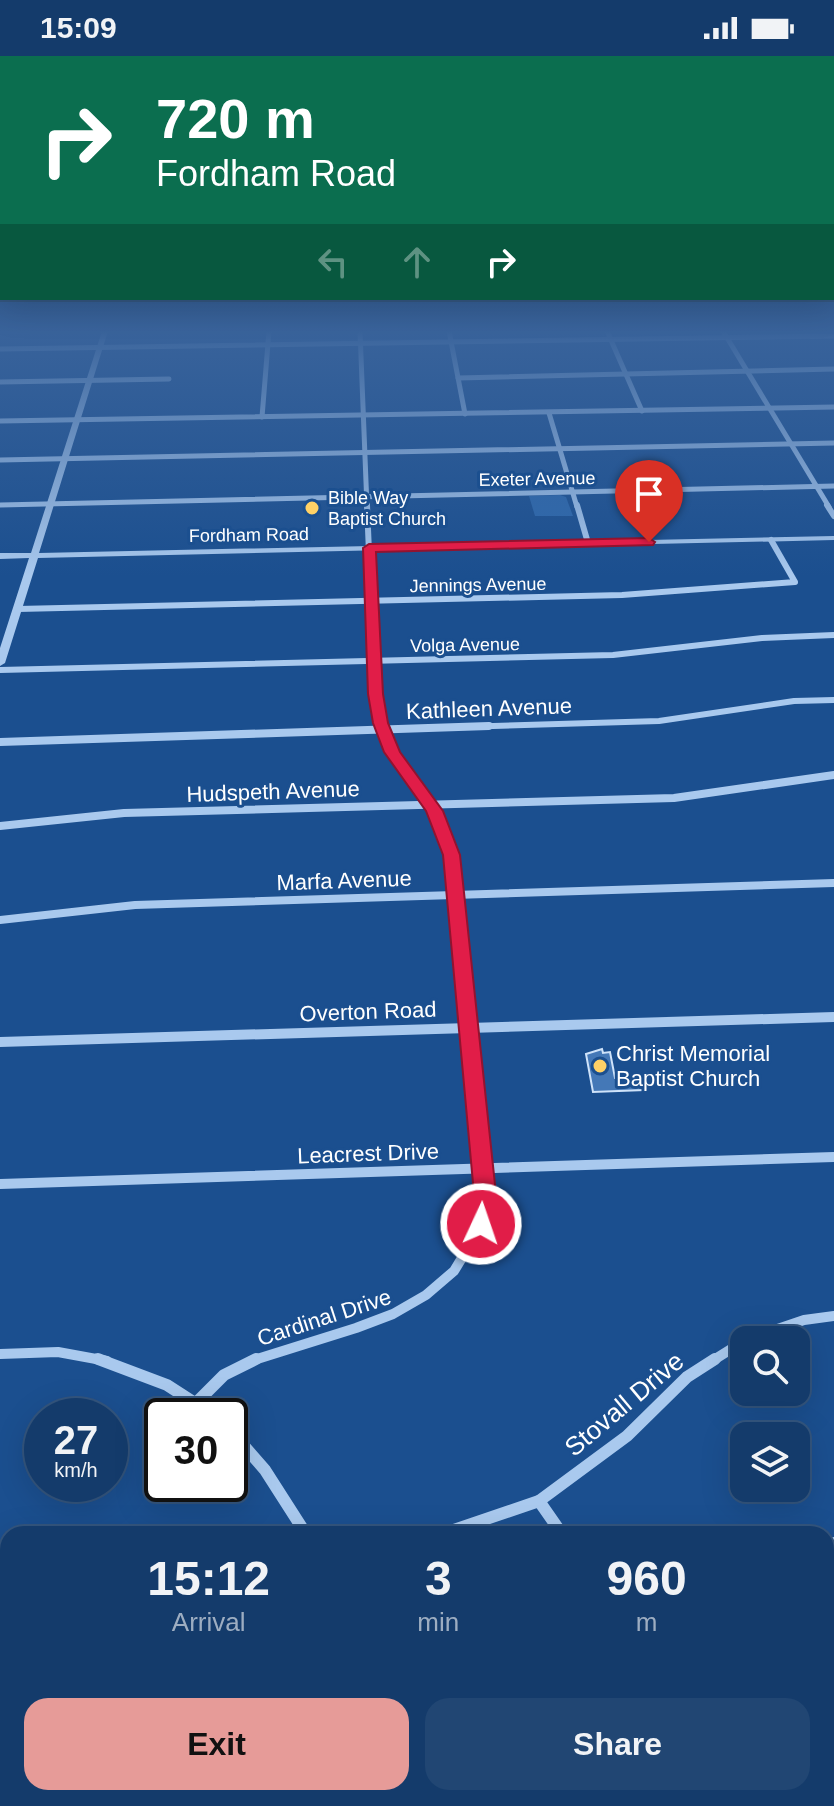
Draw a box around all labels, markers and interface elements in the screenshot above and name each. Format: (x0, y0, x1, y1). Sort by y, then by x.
text: 15:09 (40, 11, 117, 44)
text: 720 m (156, 87, 315, 150)
icon: right (24, 88, 128, 192)
text: Fordham Road (156, 153, 396, 194)
icon: left (311, 240, 355, 284)
icon: ahead (395, 240, 439, 284)
icon: right (479, 240, 523, 284)
pin (615, 460, 683, 542)
street label: Exeter Avenue (478, 468, 596, 490)
icon: arrive (627, 472, 671, 516)
place label: Bible Way Baptist Church (328, 488, 446, 529)
marker: Bible Way Baptist Church (303, 499, 321, 517)
street label: Fordham Road (189, 524, 309, 546)
street label: Jennings Avenue (409, 574, 547, 596)
street label: Volga Avenue (410, 634, 520, 656)
street label: Kathleen Avenue (406, 693, 572, 724)
street label: Hudspeth Avenue (186, 776, 360, 807)
street label: Marfa Avenue (276, 866, 412, 895)
street label: Overton Road (299, 997, 437, 1026)
place label: Christ Memorial Baptist Church (616, 1041, 770, 1091)
marker: Christ Memorial Baptist Church (591, 1057, 609, 1075)
street label: Leacrest Drive (297, 1139, 439, 1168)
position arrow (439, 1182, 523, 1266)
street label: Cardinal Drive (254, 1284, 394, 1351)
map controls (730, 1326, 810, 1502)
button: search (730, 1326, 810, 1406)
street label: Stovall Drive (558, 1346, 690, 1462)
speed limit sign: 30 (144, 1398, 248, 1502)
text: 27 (54, 1418, 98, 1462)
button: layers (730, 1422, 810, 1502)
text: km/h (54, 1459, 98, 1481)
text: 15:12 (147, 1552, 270, 1605)
text: 3 (425, 1552, 452, 1605)
text: 960 (607, 1552, 687, 1605)
text: Arrival (172, 1607, 246, 1637)
text: min (417, 1607, 459, 1637)
text: m (636, 1607, 657, 1637)
button: Exit (24, 1698, 409, 1790)
button: Share (425, 1698, 810, 1790)

